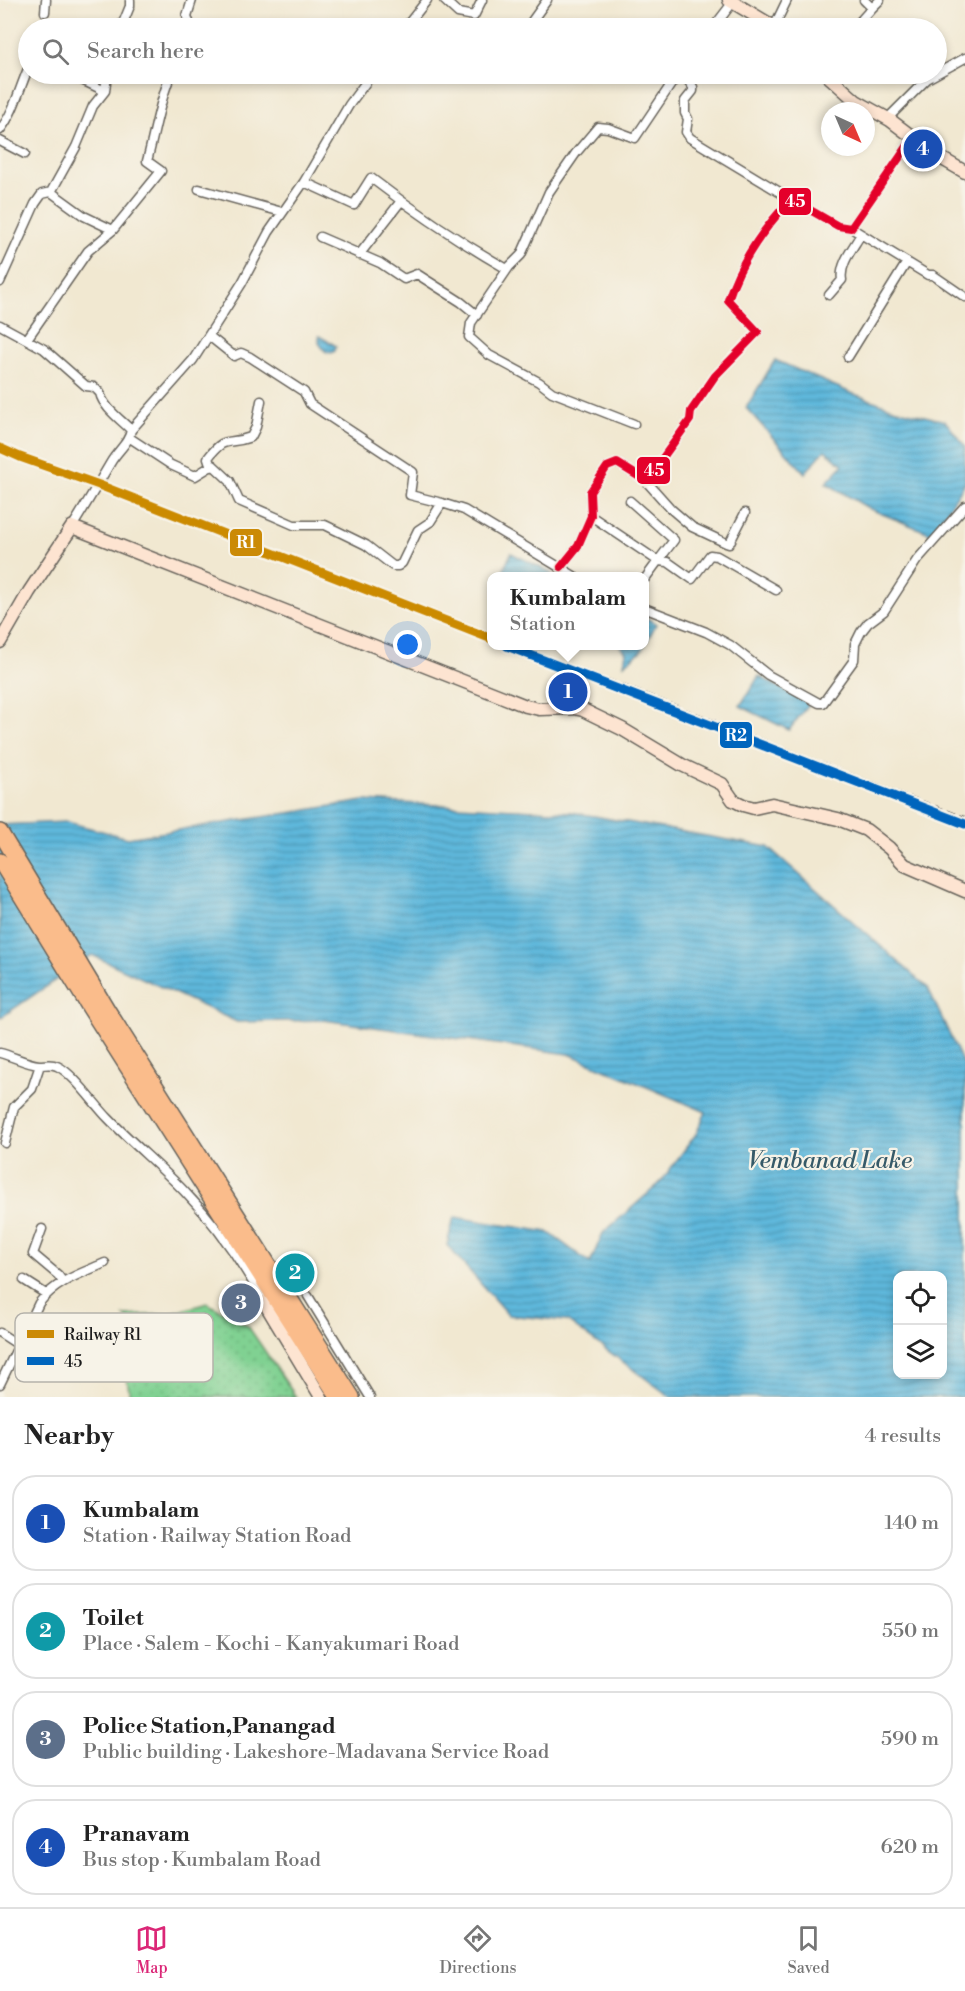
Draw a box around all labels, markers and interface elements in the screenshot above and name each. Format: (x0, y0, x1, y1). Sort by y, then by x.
search box (18, 18, 947, 84)
icon: search (39, 35, 72, 68)
text: Search here (87, 38, 204, 65)
north arrow (821, 102, 875, 156)
pin: 4 (904, 126, 942, 172)
line badge: 45 (778, 187, 812, 216)
text: 45 (785, 192, 805, 212)
line badge: 45 (636, 456, 671, 485)
text: 45 (644, 461, 664, 481)
line badge: R1 (229, 528, 263, 557)
text: R1 (236, 533, 256, 553)
popup (487, 572, 649, 650)
text: Kumbalam (510, 585, 626, 612)
text: Station (510, 612, 576, 637)
your location (393, 630, 422, 659)
pin: 1 (548, 670, 588, 714)
line badge: R2 (719, 721, 753, 749)
text: R2 (725, 726, 747, 746)
water label: Vembanad Lake (748, 1146, 912, 1176)
pin: 2 (276, 1250, 314, 1296)
map controls (893, 1271, 947, 1379)
button: locate (893, 1271, 947, 1325)
pin: 3 (222, 1280, 260, 1326)
legend (15, 1313, 213, 1382)
text: Railway R1 (64, 1325, 142, 1345)
button: layers (893, 1325, 947, 1379)
text: 45 (64, 1352, 83, 1372)
text: Nearby (24, 1420, 114, 1452)
text: 4 results (864, 1424, 941, 1449)
text: Kumbalam (83, 1497, 199, 1524)
text: 1 (41, 1511, 50, 1536)
text: 140 m (884, 1511, 939, 1536)
text: Station · Railway Station Road (83, 1524, 351, 1549)
text: Toilet (83, 1605, 144, 1632)
text: 2 (39, 1619, 52, 1644)
text: 550 m (882, 1619, 939, 1644)
text: Place · Salem - Kochi - Kanyakumari Road (83, 1632, 459, 1657)
text: Police Station,Panangad (83, 1713, 336, 1740)
text: 3 (39, 1727, 52, 1752)
text: 590 m (881, 1727, 939, 1752)
text: Public building · Lakeshore-Madavana Service Road (83, 1740, 549, 1765)
text: Pranavam (83, 1821, 190, 1848)
text: 4 (39, 1835, 52, 1860)
text: 620 m (881, 1835, 939, 1860)
text: Bus stop · Kumbalam Road (83, 1848, 321, 1873)
tab: Map (135, 1922, 168, 1978)
tab: Directions (439, 1922, 517, 1978)
tab: Saved (787, 1922, 830, 1978)

